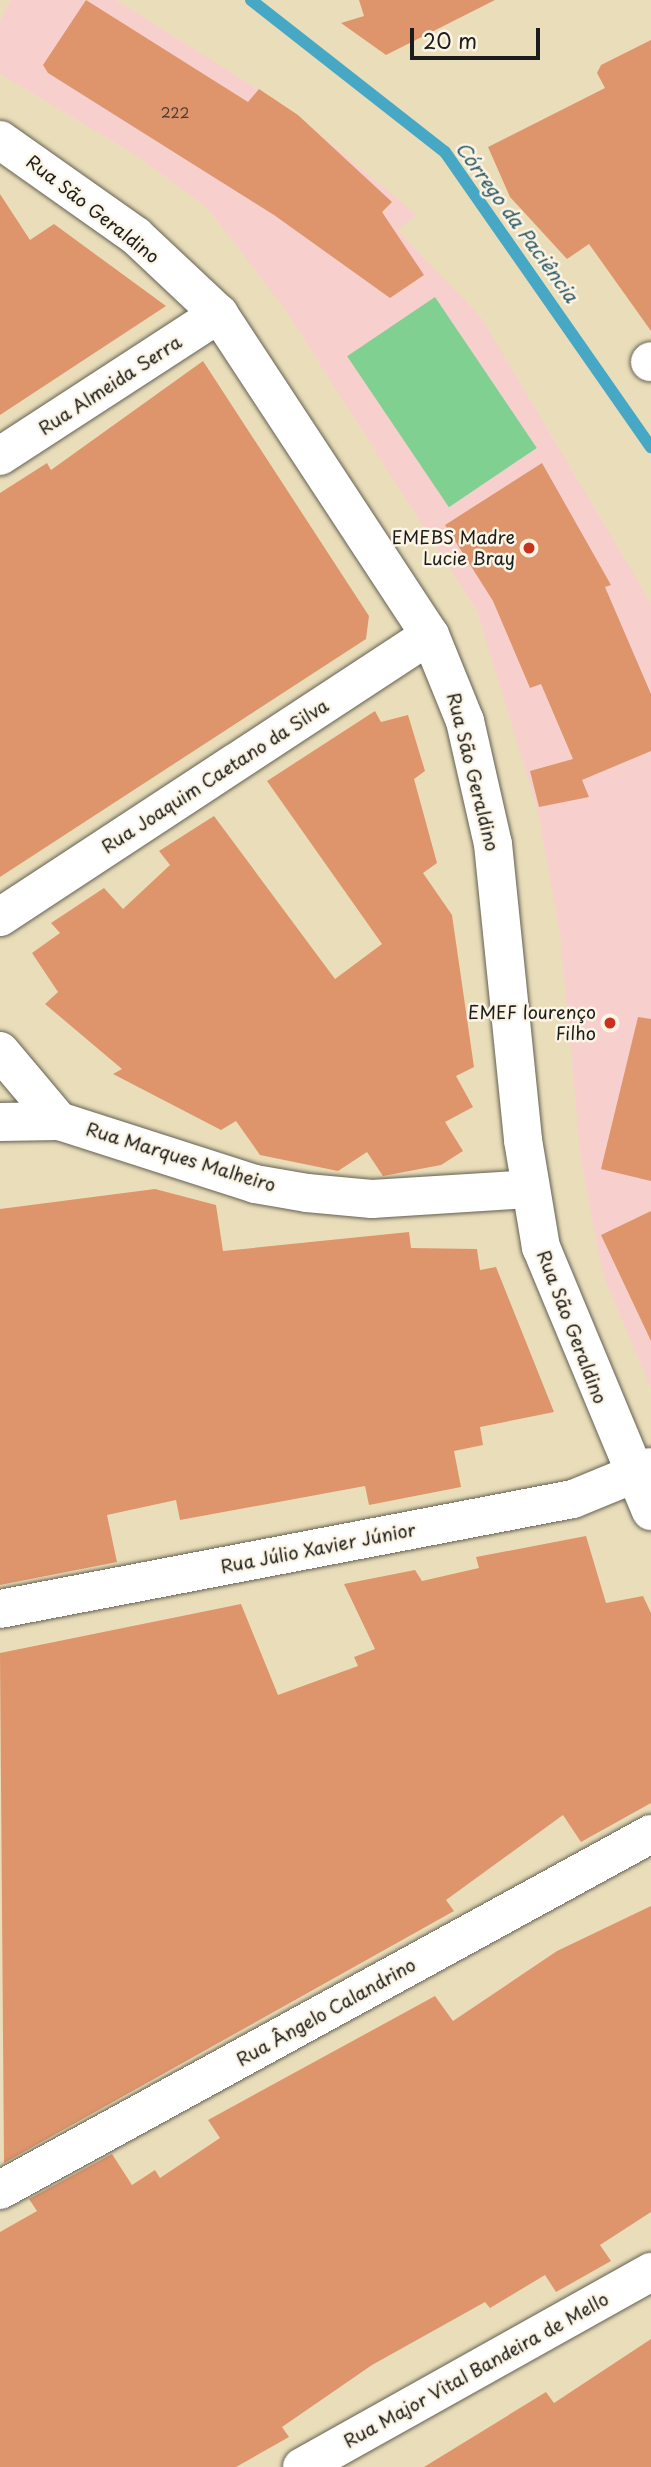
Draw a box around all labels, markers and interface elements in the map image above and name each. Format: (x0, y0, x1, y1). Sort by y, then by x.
scale bar (413, 14, 542, 58)
text: 20 m (423, 24, 477, 56)
house number: 222 (161, 105, 189, 121)
water label: Córrego da Paciência (450, 136, 584, 308)
street label: Rua São Geraldino (22, 150, 164, 268)
street label: Rua Almeida Serra (35, 331, 185, 439)
place label: EMEBS Madre Lucie Bray (392, 527, 515, 570)
marker: EMEBS Madre Lucie Bray (521, 540, 537, 556)
street label: Rua São Geraldino (443, 690, 503, 854)
street label: Rua Joaquim Caetano da Silva (97, 694, 333, 858)
place label: EMEF lourenço Filho (467, 1002, 596, 1044)
marker: EMEF lourenço Filho (602, 1015, 618, 1031)
street label: Rua Marques Malheiro (83, 1118, 279, 1196)
street label: Rua São Geraldino (533, 1247, 611, 1407)
street label: Rua Júlio Xavier Júnior (217, 1518, 419, 1578)
street label: Rua Ângelo Calandrino (232, 1953, 420, 2071)
street label: Rua Major Vital Bandeira de Mello (340, 2288, 612, 2452)

